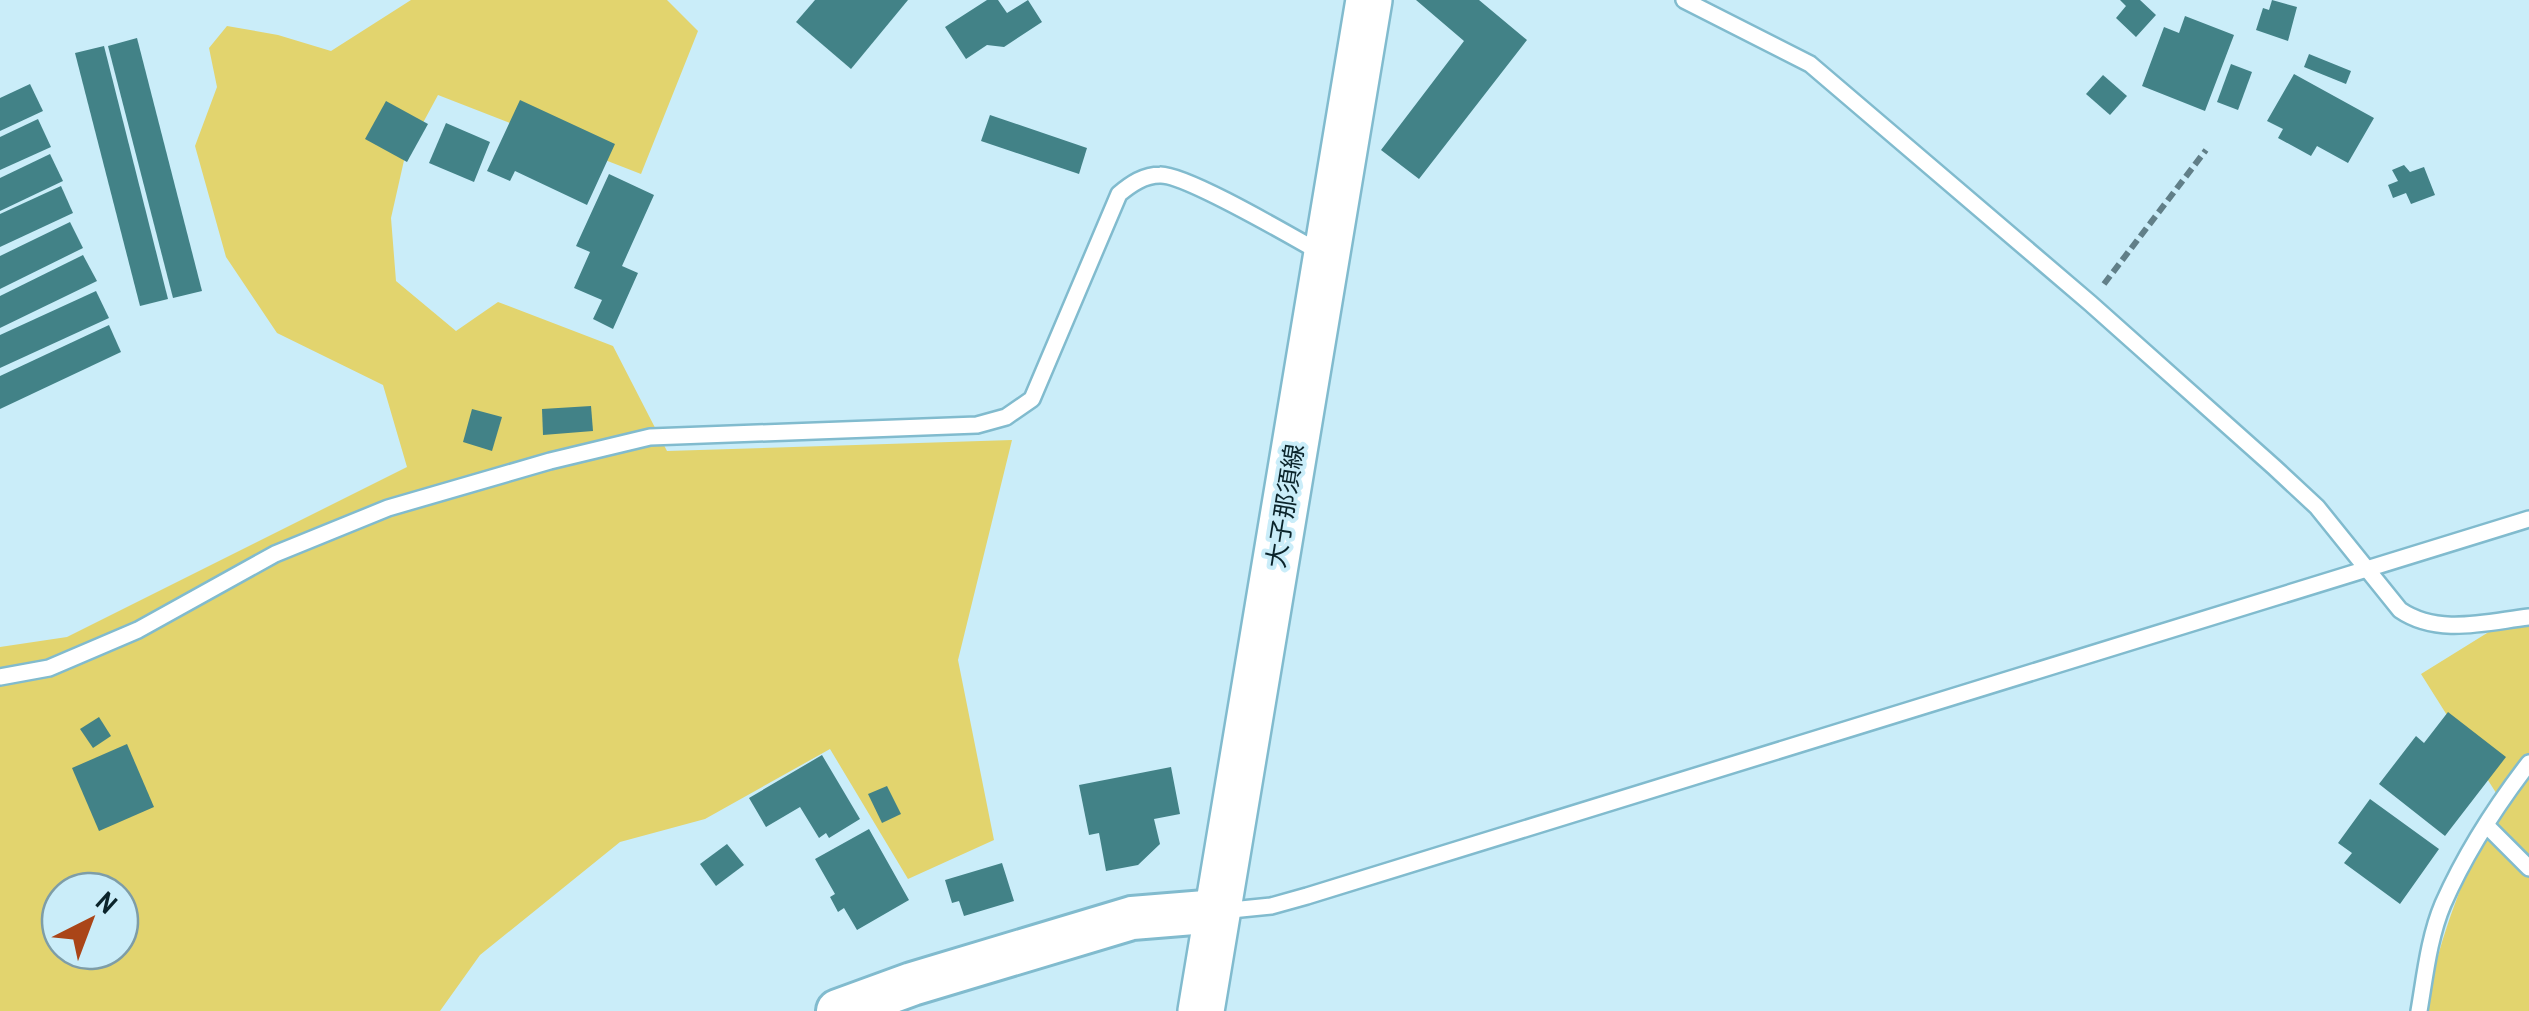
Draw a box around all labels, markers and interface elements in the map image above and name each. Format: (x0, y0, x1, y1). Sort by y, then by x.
street label: 大子那須線 (1258, 442, 1312, 570)
north arrow (40, 871, 140, 971)
text: N (88, 883, 126, 922)

